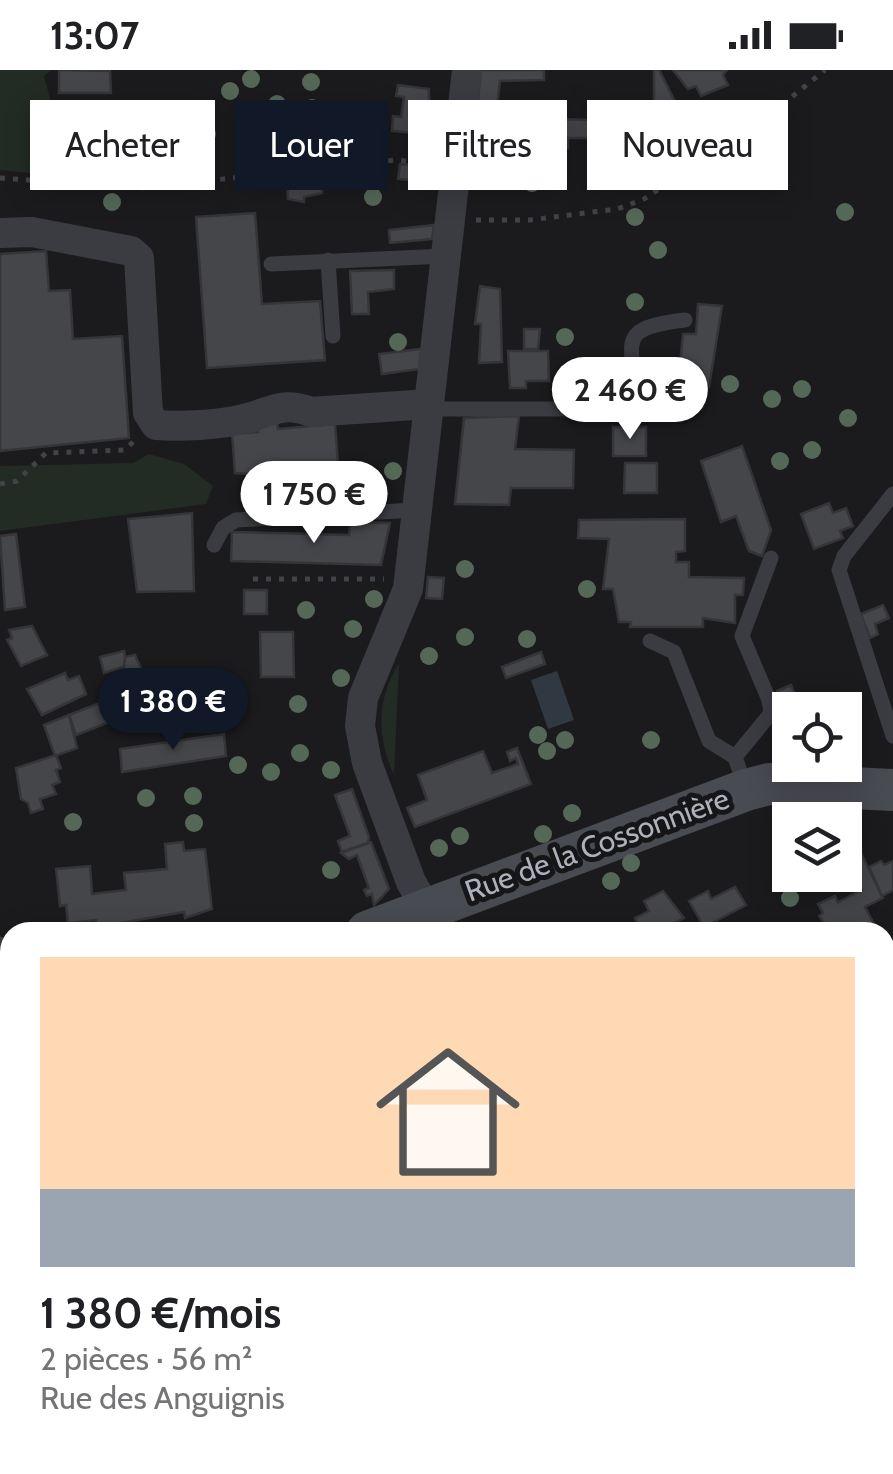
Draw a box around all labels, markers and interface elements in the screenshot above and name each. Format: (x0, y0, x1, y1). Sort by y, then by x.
text: 13:07 (50, 12, 139, 59)
chip: Acheter (30, 100, 215, 190)
chip: Louer (235, 100, 388, 190)
chip: Filtres (408, 100, 567, 190)
chip: Nouveau (587, 100, 788, 190)
pin: 2 460 € (538, 357, 722, 442)
text: 2 460 € (574, 370, 686, 409)
pin: 1 750 € (222, 461, 406, 546)
text: 1 750 € (263, 474, 365, 513)
pin: 1 380 € (81, 668, 265, 753)
text: 1 380 € (120, 681, 226, 720)
map controls (772, 692, 862, 892)
button: locate (772, 692, 862, 782)
street label: Rue de la Cossonnière (460, 780, 734, 909)
button: layers (772, 802, 862, 892)
icon: home (358, 1022, 538, 1202)
text: 1 380 €/mois (40, 1287, 281, 1339)
text: 2 pièces · 56 m² (40, 1339, 252, 1378)
text: Rue des Anguignis (40, 1378, 285, 1417)

